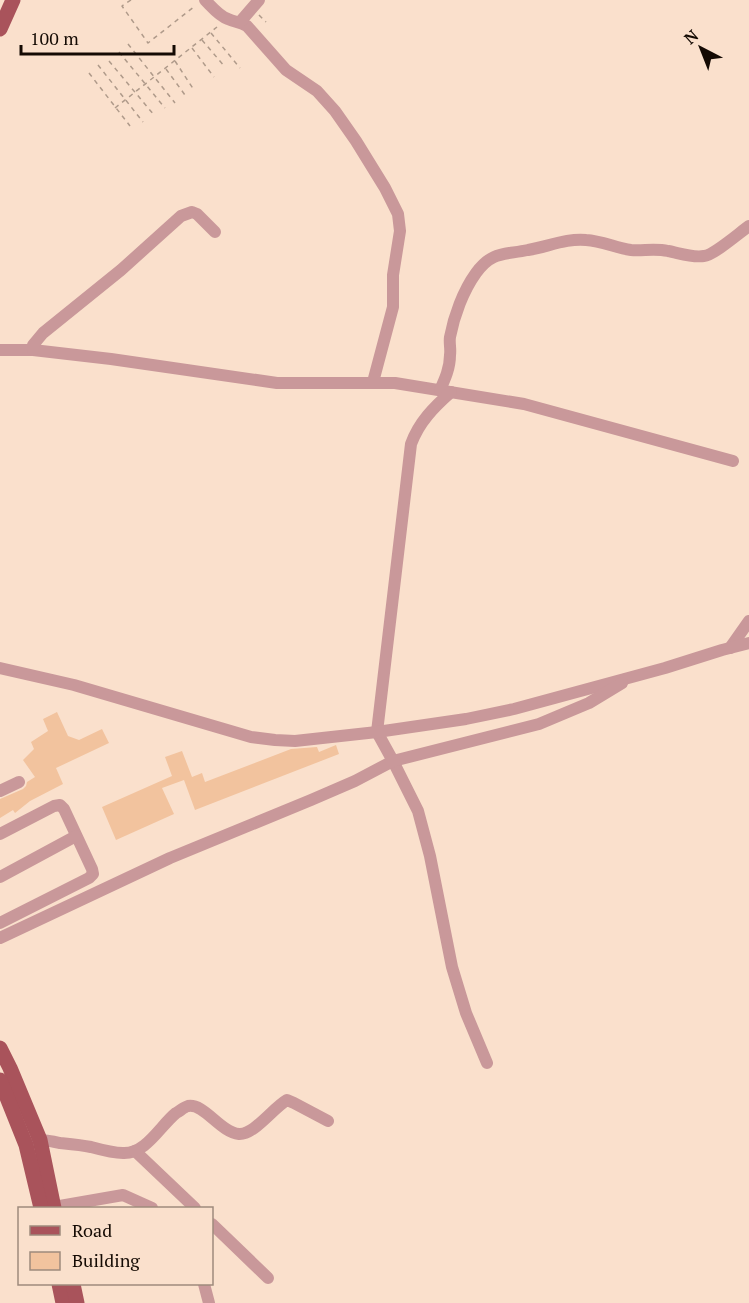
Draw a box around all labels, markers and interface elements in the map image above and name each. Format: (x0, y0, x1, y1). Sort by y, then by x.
scale bar (21, 18, 174, 56)
north arrow (671, 18, 731, 78)
text: N (679, 25, 703, 49)
text: 100 m (30, 26, 79, 50)
legend (18, 1207, 213, 1285)
text: Road (72, 1218, 112, 1242)
text: Building (72, 1248, 140, 1272)

